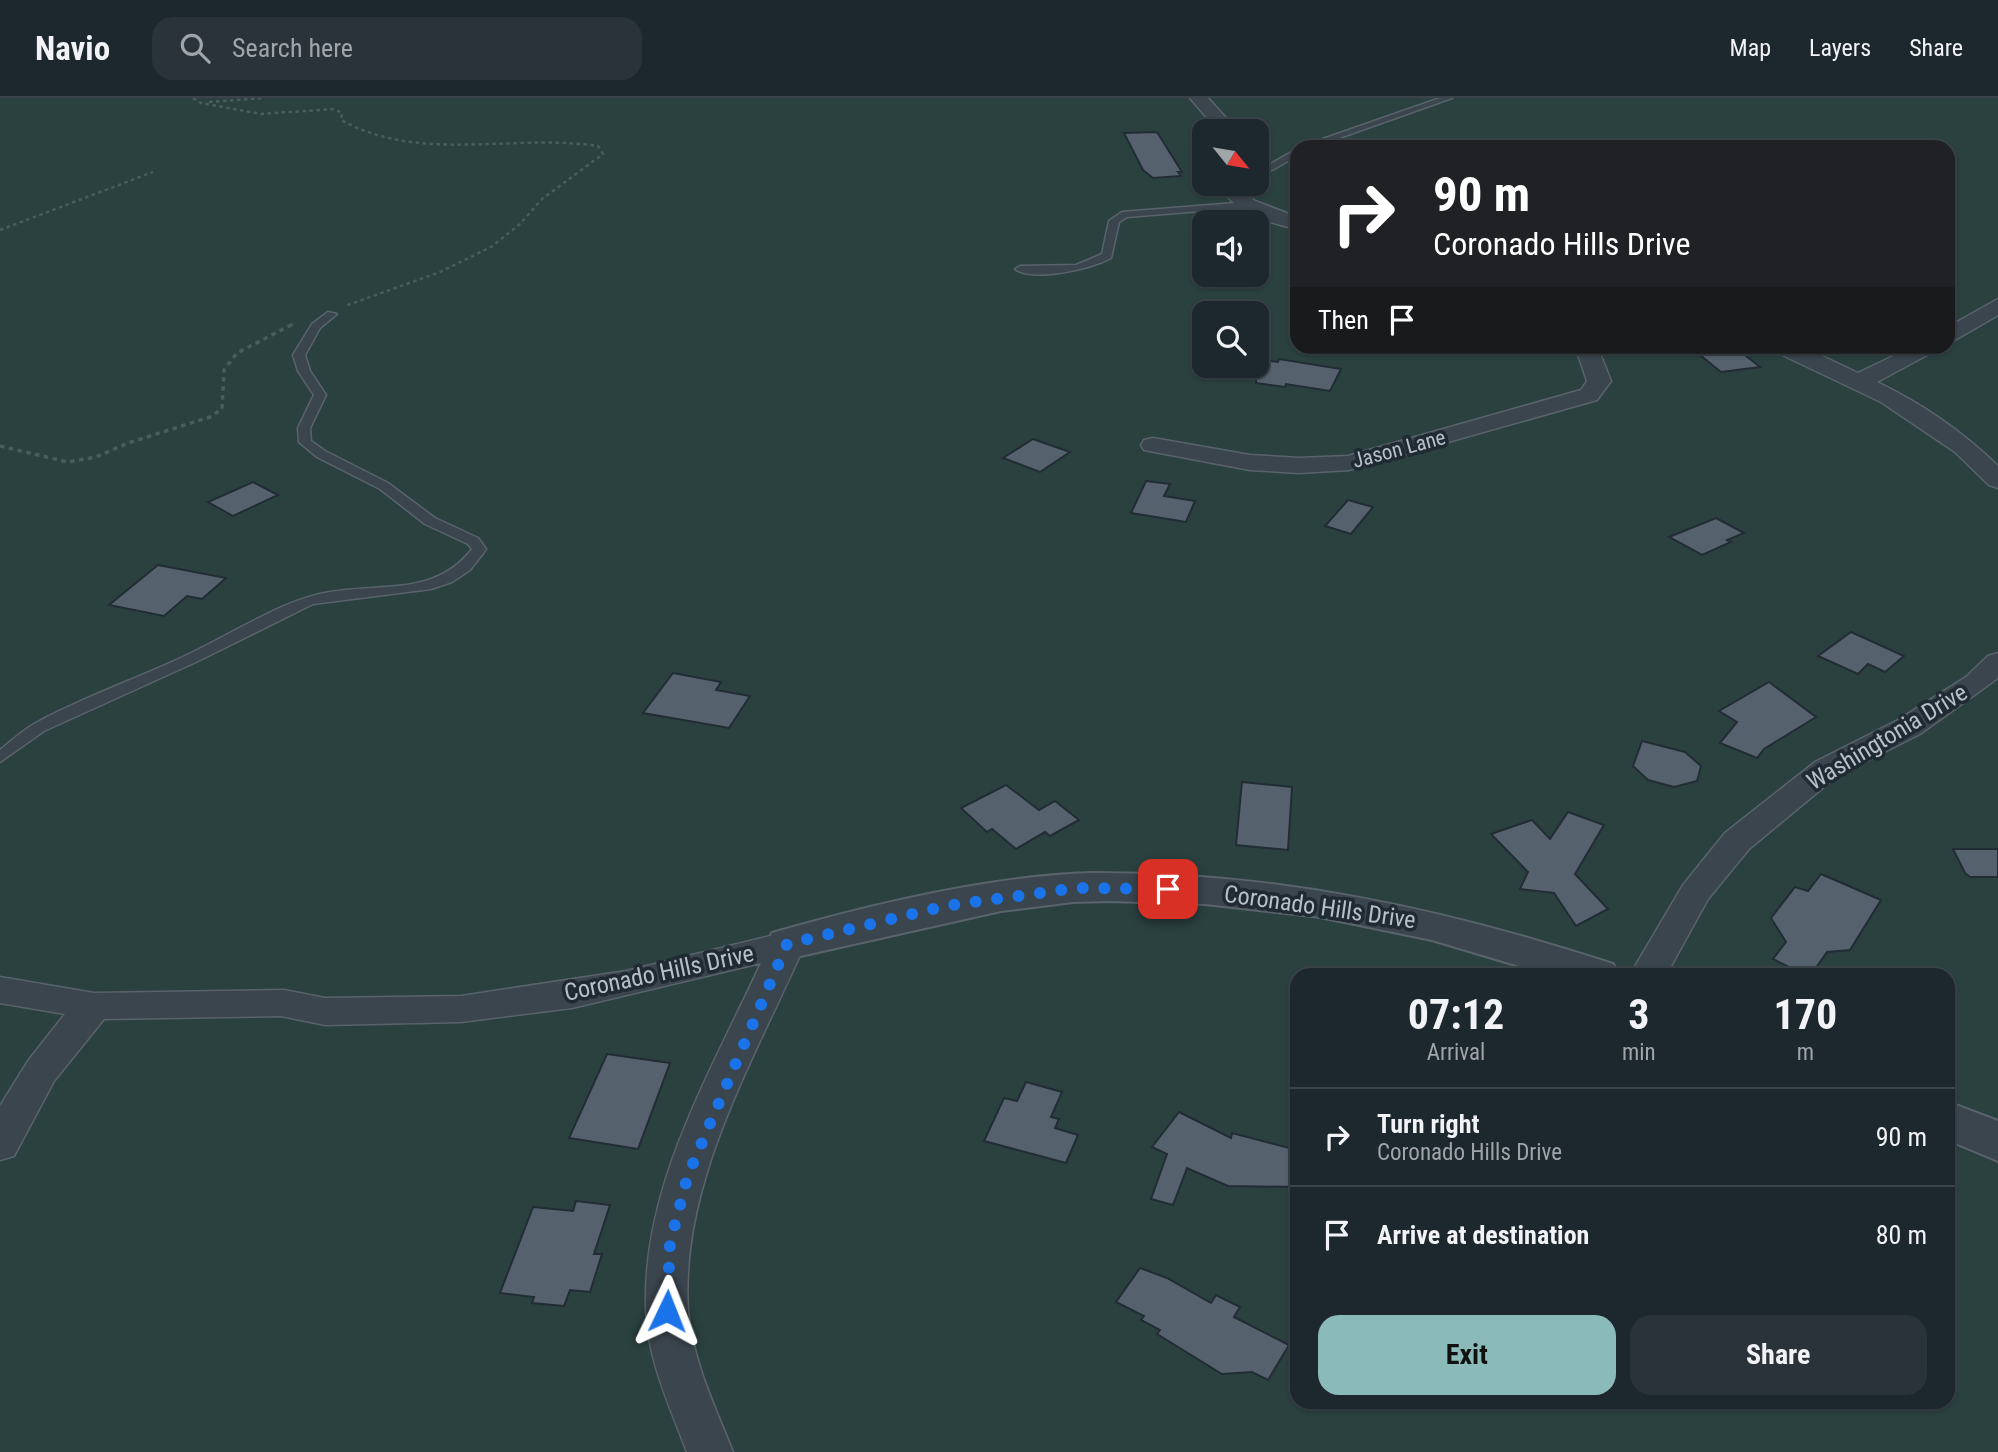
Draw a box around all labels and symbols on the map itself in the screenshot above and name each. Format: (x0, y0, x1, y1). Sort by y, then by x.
north arrow (1192, 119, 1269, 196)
street label: Jason Lane (1350, 425, 1448, 473)
street label: Washingtonia Drive (1802, 678, 1972, 796)
pin (1138, 859, 1198, 919)
street label: Coronado Hills Drive (1222, 880, 1418, 934)
street label: Coronado Hills Drive (562, 939, 756, 1007)
position arrow (630, 1274, 704, 1348)

